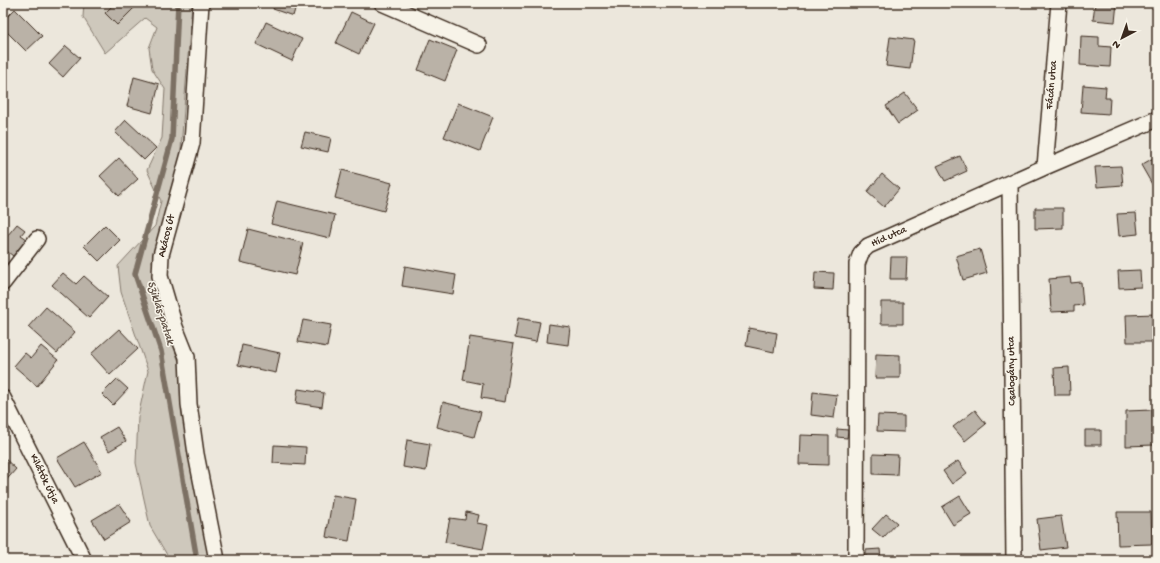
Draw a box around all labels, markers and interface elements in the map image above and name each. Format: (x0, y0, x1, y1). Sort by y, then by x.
north arrow (1102, 18, 1142, 58)
text: N (1110, 37, 1123, 51)
street label: Fácán utca (1044, 59, 1060, 111)
street label: Akácos út (156, 212, 178, 258)
street label: Híd utca (870, 224, 909, 250)
water label: Sziklás-patak (143, 280, 177, 348)
street label: Csalogány utca (1005, 335, 1019, 406)
street label: Kilátók útja (27, 452, 62, 507)

